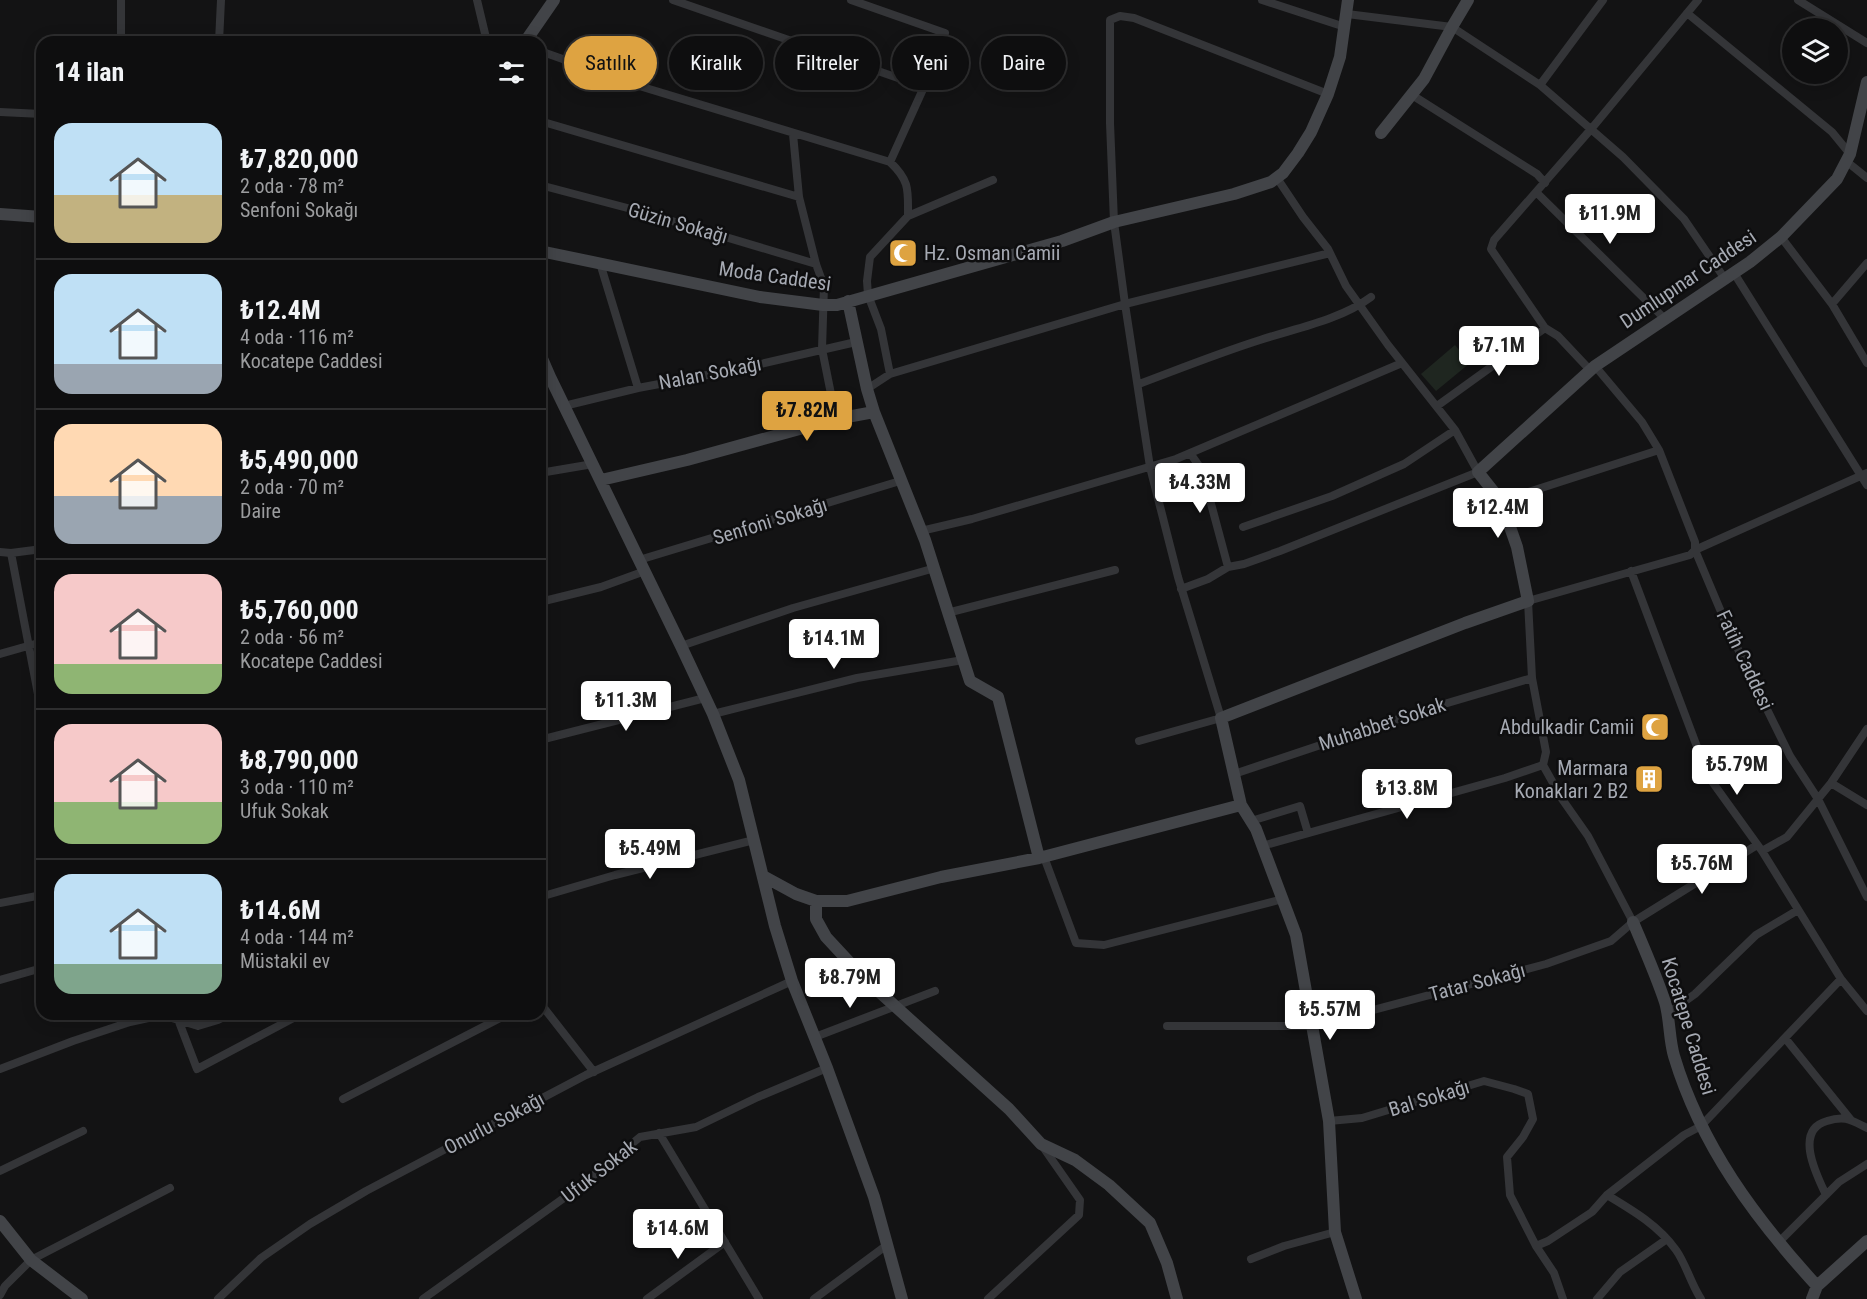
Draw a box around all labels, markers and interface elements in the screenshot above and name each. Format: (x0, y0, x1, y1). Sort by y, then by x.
map controls (1782, 18, 1848, 84)
button: layers (1782, 18, 1848, 84)
chip: Satılık (564, 36, 657, 90)
chip: Kiralık (669, 36, 763, 90)
chip: Filtreler (775, 36, 880, 90)
chip: Yeni (892, 36, 969, 90)
chip: Daire (981, 36, 1066, 90)
icon: filters (495, 56, 528, 89)
text: 14 ilan (54, 57, 124, 87)
text: ₺7,820,000 (240, 144, 359, 174)
icon: home (102, 147, 174, 219)
text: 2 oda · 78 m² (240, 174, 344, 198)
pin: ₺11.9M (1561, 194, 1659, 245)
street label: Güzin Sokağı (625, 197, 731, 249)
text: Senfoni Sokağı (240, 198, 358, 222)
text: ₺11.9M (1579, 201, 1641, 225)
street label: Dumlupınar Caddesi (1615, 225, 1761, 333)
mosque icon: Hz. Osman Camii (887, 237, 919, 269)
place label: Hz. Osman Camii (924, 241, 1060, 265)
street label: Moda Caddesi (717, 256, 833, 296)
text: ₺12.4M (240, 295, 321, 325)
icon: home (102, 298, 174, 370)
text: 4 oda · 116 m² (240, 325, 354, 349)
pin: ₺7.1M (1457, 326, 1541, 377)
text: ₺7.1M (1473, 333, 1525, 357)
text: Kocatepe Caddesi (240, 349, 382, 373)
street label: Nalan Sokağı (657, 351, 763, 395)
pin: ₺7.82M (758, 391, 856, 442)
text: ₺7.82M (776, 398, 838, 422)
text: ₺5,490,000 (240, 445, 359, 475)
icon: home (102, 448, 174, 520)
pin: ₺4.33M (1151, 463, 1249, 514)
text: ₺4.33M (1169, 470, 1231, 494)
text: 2 oda · 70 m² (240, 475, 344, 499)
pin: ₺12.4M (1449, 488, 1547, 539)
street label: Senfoni Sokağı (710, 492, 830, 550)
text: ₺12.4M (1467, 495, 1529, 519)
text: Daire (240, 499, 281, 523)
text: ₺5,760,000 (240, 595, 359, 625)
icon: home (102, 598, 174, 670)
street label: Fatih Caddesi (1711, 606, 1779, 714)
pin: ₺14.1M (785, 619, 883, 670)
text: 2 oda · 56 m² (240, 625, 344, 649)
text: ₺14.1M (803, 626, 865, 650)
text: Kocatepe Caddesi (240, 649, 382, 673)
pin: ₺11.3M (577, 681, 675, 732)
text: ₺11.3M (595, 688, 657, 712)
street label: Muhabbet Sokak (1316, 692, 1448, 756)
mosque icon: Abdulkadir Camii (1639, 711, 1671, 743)
place label: Abdulkadir Camii (1499, 715, 1634, 739)
text: ₺8,790,000 (240, 745, 359, 775)
pin: ₺5.79M (1688, 745, 1786, 796)
icon: home (102, 748, 174, 820)
text: ₺5.79M (1706, 752, 1768, 776)
place label: Marmara Konakları 2 B2 (1514, 756, 1628, 803)
building icon: Marmara Konakları 2 B2 (1633, 763, 1665, 795)
pin: ₺13.8M (1358, 769, 1456, 820)
text: 3 oda · 110 m² (240, 775, 354, 799)
text: ₺13.8M (1376, 776, 1438, 800)
text: Ufuk Sokak (240, 799, 329, 823)
pin: ₺5.49M (601, 829, 699, 880)
text: ₺5.49M (619, 836, 681, 860)
pin: ₺5.76M (1653, 844, 1751, 895)
text: ₺5.76M (1671, 851, 1733, 875)
text: ₺14.6M (240, 895, 321, 925)
icon: home (102, 898, 174, 970)
text: 4 oda · 144 m² (240, 925, 354, 949)
text: Müstakil ev (240, 949, 330, 973)
street label: Kocatepe Caddesi (1657, 954, 1721, 1098)
pin: ₺8.79M (801, 958, 899, 1009)
street label: Tatar Sokağı (1426, 958, 1528, 1006)
text: ₺8.79M (819, 965, 881, 989)
pin: ₺5.57M (1281, 990, 1379, 1041)
text: ₺5.57M (1299, 997, 1361, 1021)
street label: Bal Sokağı (1386, 1074, 1472, 1122)
street label: Onurlu Sokağı (440, 1087, 548, 1159)
street label: Ufuk Sokak (557, 1134, 641, 1208)
pin: ₺14.6M (629, 1209, 727, 1260)
text: ₺14.6M (647, 1216, 709, 1240)

